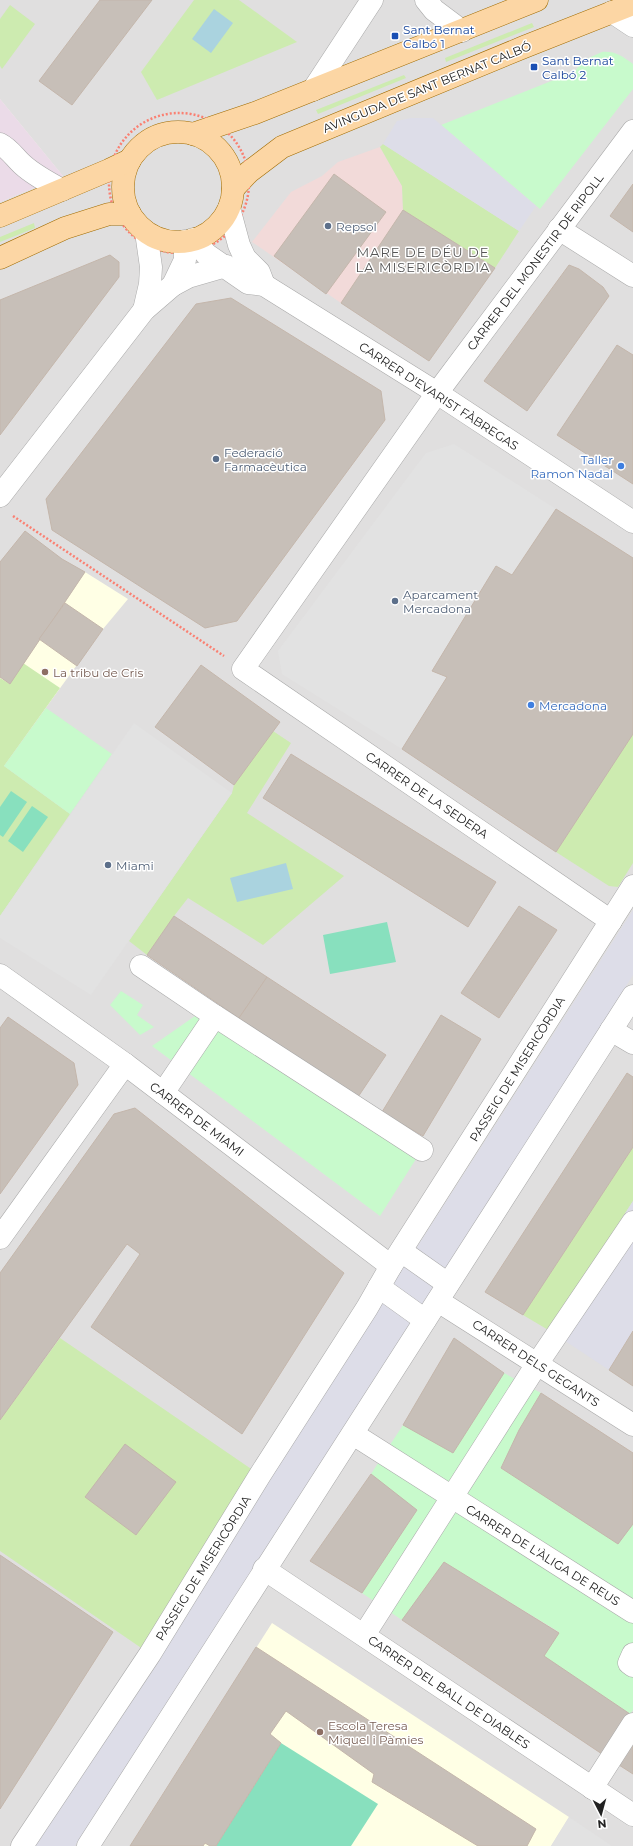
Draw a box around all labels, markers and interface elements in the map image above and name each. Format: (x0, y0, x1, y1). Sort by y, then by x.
place label: Sant Bernat Calbó 1 (403, 22, 475, 51)
marker: Sant Bernat Calbó 1 (390, 31, 400, 41)
street label: AVINGUDA DE SANT BERNAT CALBÓ (320, 38, 534, 136)
place label: Sant Bernat Calbó 2 (542, 53, 614, 82)
marker: Sant Bernat Calbó 2 (529, 62, 539, 72)
street label: CARRER DEL MONESTIR DE RIPOLL (464, 171, 606, 353)
place label: Repsol (336, 219, 377, 234)
marker: Repsol (323, 221, 333, 231)
district label: MARE DE DÉU DE LA MISERICÒRDIA (356, 244, 490, 275)
street label: CARRER D'EVARIST FÀBREGAS (356, 339, 522, 453)
place label: Federació Farmacèutica (224, 445, 307, 474)
place label: Taller Ramon Nadal (531, 452, 613, 481)
marker: Federació Farmacèutica (211, 454, 221, 464)
marker: Taller Ramon Nadal (616, 461, 626, 471)
place label: Aparcament Mercadona (403, 587, 478, 616)
marker: Aparcament Mercadona (390, 596, 400, 606)
place label: La tribu de Cris (53, 665, 143, 680)
marker: La tribu de Cris (40, 667, 50, 677)
place label: Mercadona (539, 698, 607, 713)
marker: Mercadona (526, 700, 536, 710)
street label: CARRER DE LA SEDERA (363, 748, 491, 842)
place label: Miami (116, 858, 154, 873)
marker: Miami (103, 860, 113, 870)
street label: PASSEIG DE MISERICÒRDIA (466, 993, 568, 1144)
street label: CARRER DE MIAMI (147, 1079, 247, 1159)
street label: CARRER DELS GEGANTS (470, 1316, 602, 1410)
street label: PASSEIG DE MISERICÒRDIA (152, 1492, 254, 1643)
street label: CARRER DE L'ÀLIGA DE REUS (463, 1501, 623, 1609)
street label: CARRER DEL BALL DE DIABLES (365, 1632, 533, 1752)
place label: Escola Teresa Miquel i Pàmies (328, 1718, 424, 1747)
marker: Escola Teresa Miquel i Pàmies (315, 1727, 325, 1737)
north arrow (581, 1794, 621, 1834)
text: N (597, 1817, 607, 1831)

